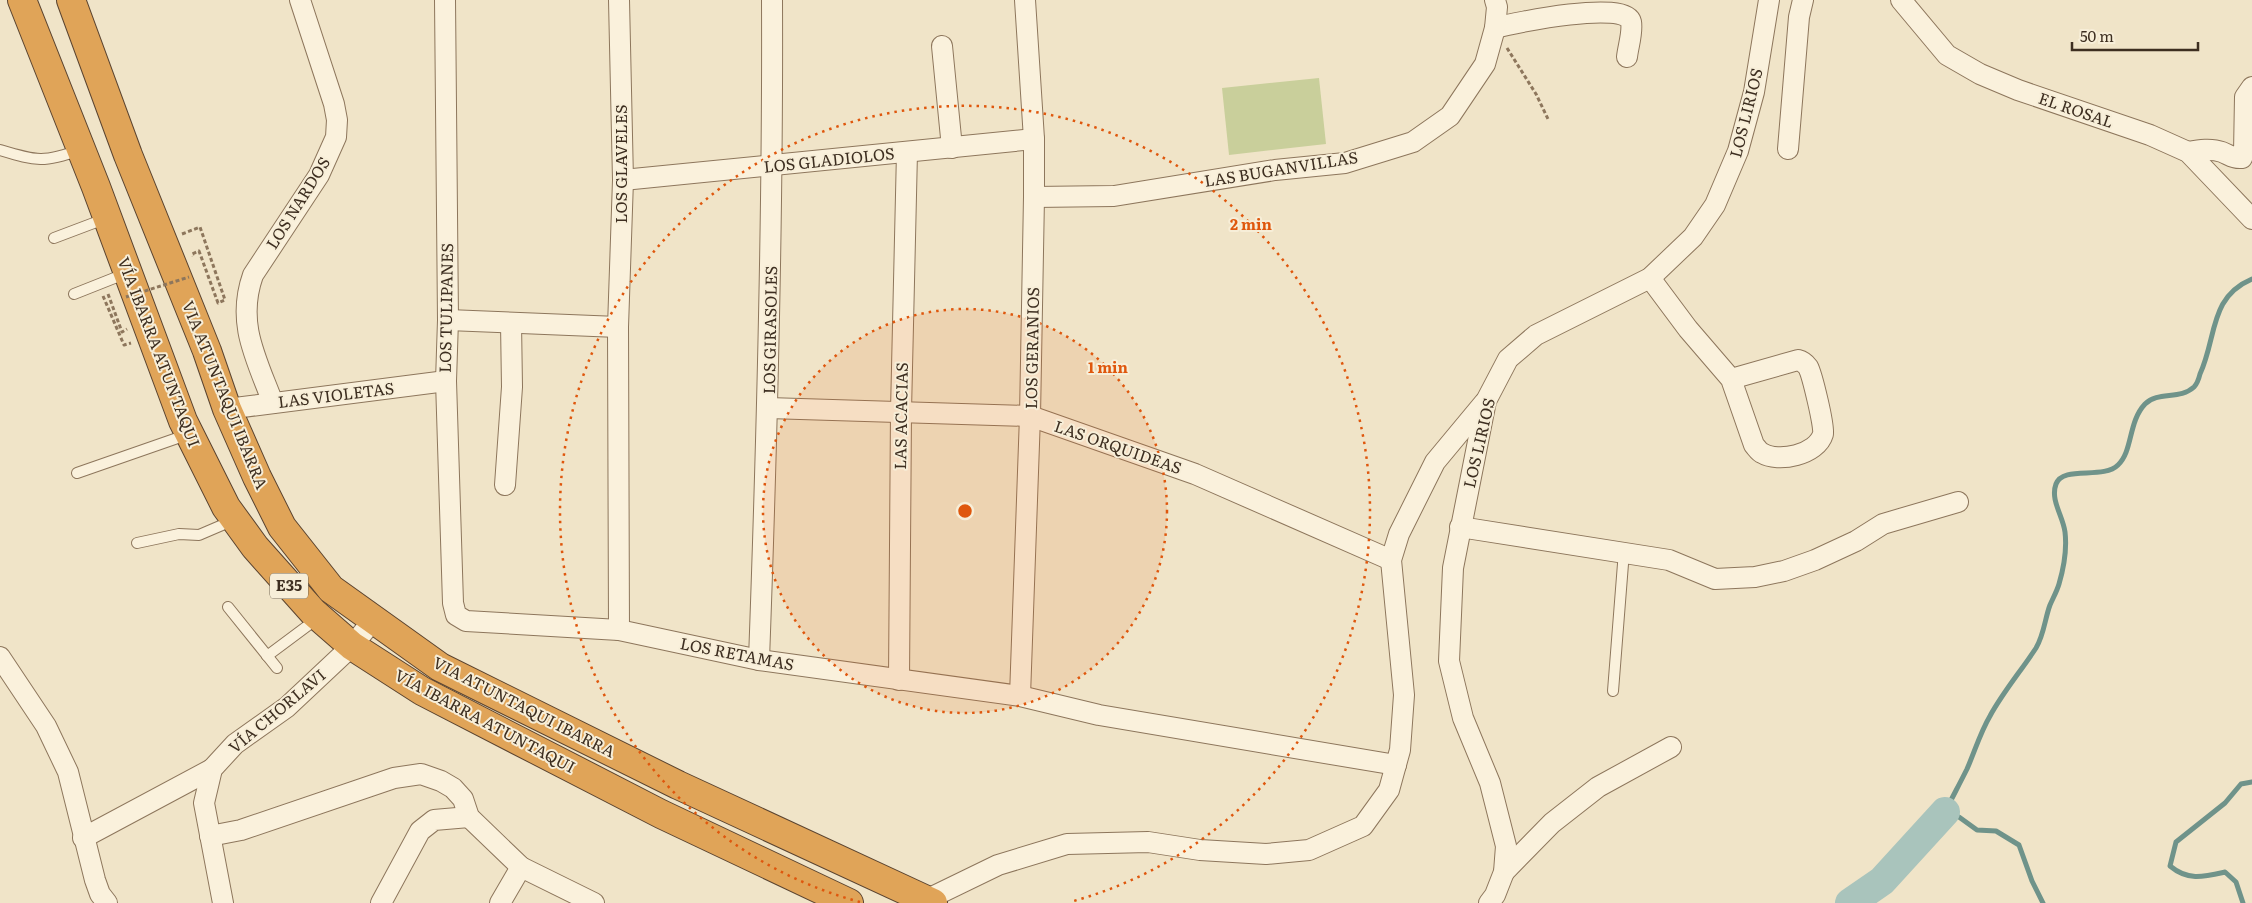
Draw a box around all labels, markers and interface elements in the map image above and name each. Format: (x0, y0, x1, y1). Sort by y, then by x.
scale bar (2072, 20, 2198, 52)
text: 50 m (2080, 24, 2114, 47)
street label: LOS LIRIOS (1722, 65, 1768, 160)
street label: EL ROSAL (2036, 85, 2117, 133)
street label: LOS GLAVELES (608, 104, 632, 224)
street label: LOS GLADIOLOS (762, 140, 896, 178)
street label: LAS BUGANVILLAS (1202, 144, 1359, 192)
street label: LOS NARDOS (259, 152, 335, 253)
text: 2 min (1230, 212, 1273, 235)
street label: LOS TULIPANES (432, 243, 458, 373)
street label: VÍA IBARRA ATUNTAQUI (113, 253, 207, 450)
street label: LOS GIRASOLES (756, 266, 782, 394)
street label: LOS GERANIOS (1018, 287, 1044, 409)
street label: VIA ATUNTAQUI IBARRA (177, 297, 275, 493)
text: 1 min (1088, 355, 1129, 378)
street label: LAS ACACIAS (887, 362, 913, 470)
street label: LAS VIOLETAS (276, 375, 395, 413)
street label: LOS LIRIOS (1456, 395, 1500, 490)
street label: LAS ORQUIDEAS (1051, 413, 1185, 479)
centre of rings (956, 502, 974, 520)
road number: E35 (270, 574, 308, 598)
street label: LOS RETAMAS (678, 630, 796, 676)
street label: VIA ATUNTAQUI IBARRA (429, 650, 620, 763)
street label: VÍA CHORLAVI (223, 662, 330, 758)
street label: VÍA IBARRA ATUNTAQUI (391, 662, 580, 778)

